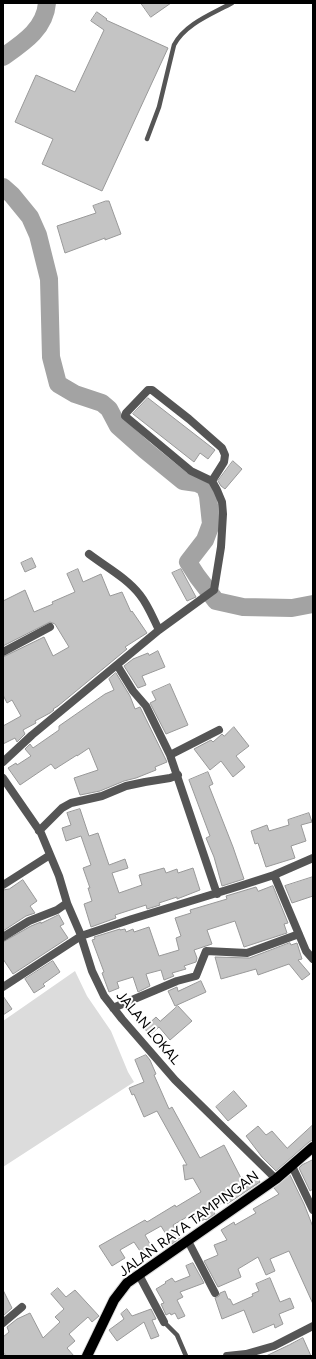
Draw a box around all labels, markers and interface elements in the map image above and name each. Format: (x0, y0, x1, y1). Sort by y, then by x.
street label: JALAN LOKAL (112, 988, 184, 1068)
street label: JALAN RAYA TAMPINGAN (116, 1168, 262, 1280)

